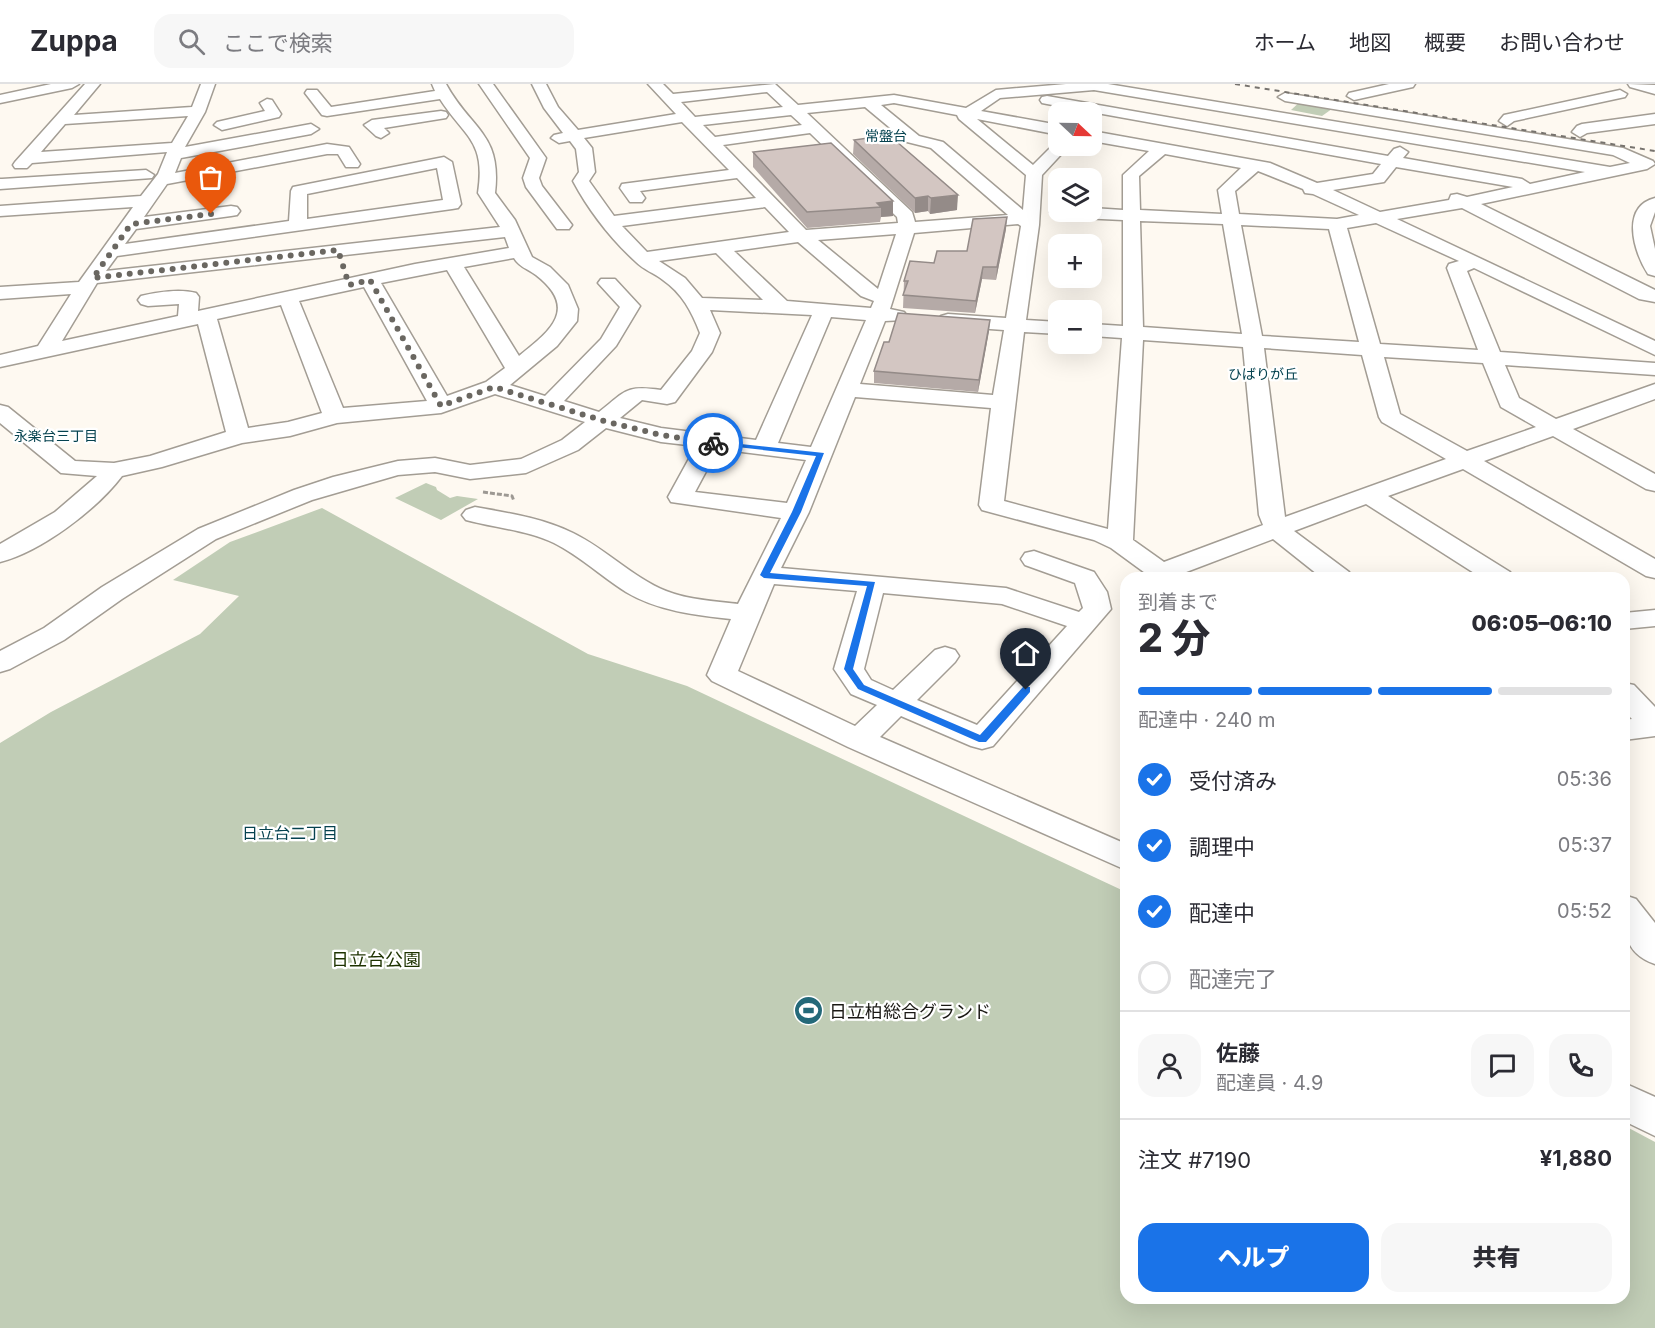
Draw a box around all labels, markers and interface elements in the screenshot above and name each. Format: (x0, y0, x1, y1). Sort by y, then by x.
search box (154, 14, 574, 68)
text: Zuppa (30, 24, 118, 58)
icon: search (175, 25, 208, 58)
text: ここで検索 (223, 30, 333, 56)
text: ホーム (1254, 30, 1316, 55)
text: 地図 (1349, 30, 1391, 55)
text: 概要 (1424, 30, 1466, 55)
text: お問い合わせ (1499, 30, 1625, 55)
north arrow (1048, 102, 1102, 156)
map controls (1048, 102, 1102, 354)
district label: 常盤台 (865, 127, 907, 144)
pin (185, 152, 236, 214)
icon: bag (194, 161, 227, 194)
button: layers (1048, 168, 1102, 222)
button: + (1048, 234, 1102, 288)
button: − (1048, 300, 1102, 354)
district label: ひばりが丘 (1228, 365, 1298, 382)
courier (683, 413, 743, 473)
district label: 永楽台三丁目 (14, 427, 98, 444)
icon: bike (697, 427, 730, 460)
text: 到着まで (1138, 590, 1218, 614)
text: 06:05–06:10 (1471, 610, 1612, 636)
text: 2 分 (1138, 614, 1210, 661)
pin (1000, 628, 1051, 690)
icon: home (1009, 637, 1042, 670)
text: 配達中 · 240 m (1138, 708, 1276, 732)
icon: check (1138, 763, 1171, 796)
text: 05:36 (1557, 767, 1612, 791)
text: 受付済み (1189, 768, 1277, 794)
district label: 日立台二丁目 (242, 823, 338, 843)
icon: check (1138, 829, 1171, 862)
text: 05:37 (1558, 833, 1612, 857)
text: 調理中 (1189, 834, 1255, 860)
icon: check (1138, 895, 1171, 928)
text: 05:52 (1557, 899, 1612, 923)
text: 配達中 (1189, 900, 1255, 926)
park label: 日立台公園 (331, 949, 421, 970)
text: 配達完了 (1189, 966, 1277, 992)
sports icon: 日立柏総合グランド (792, 995, 824, 1027)
place label: 日立柏総合グランド (829, 1001, 991, 1022)
button: person (1138, 1034, 1201, 1097)
button: chat (1471, 1034, 1534, 1097)
button: phone (1549, 1034, 1612, 1097)
text: 佐藤 (1216, 1040, 1260, 1066)
text: 配達員 · 4.9 (1216, 1071, 1323, 1095)
text: ¥1,880 (1540, 1145, 1612, 1171)
text: 注文 #7190 (1138, 1147, 1251, 1173)
button: ヘルプ (1138, 1223, 1369, 1292)
button: 共有 (1381, 1223, 1612, 1292)

